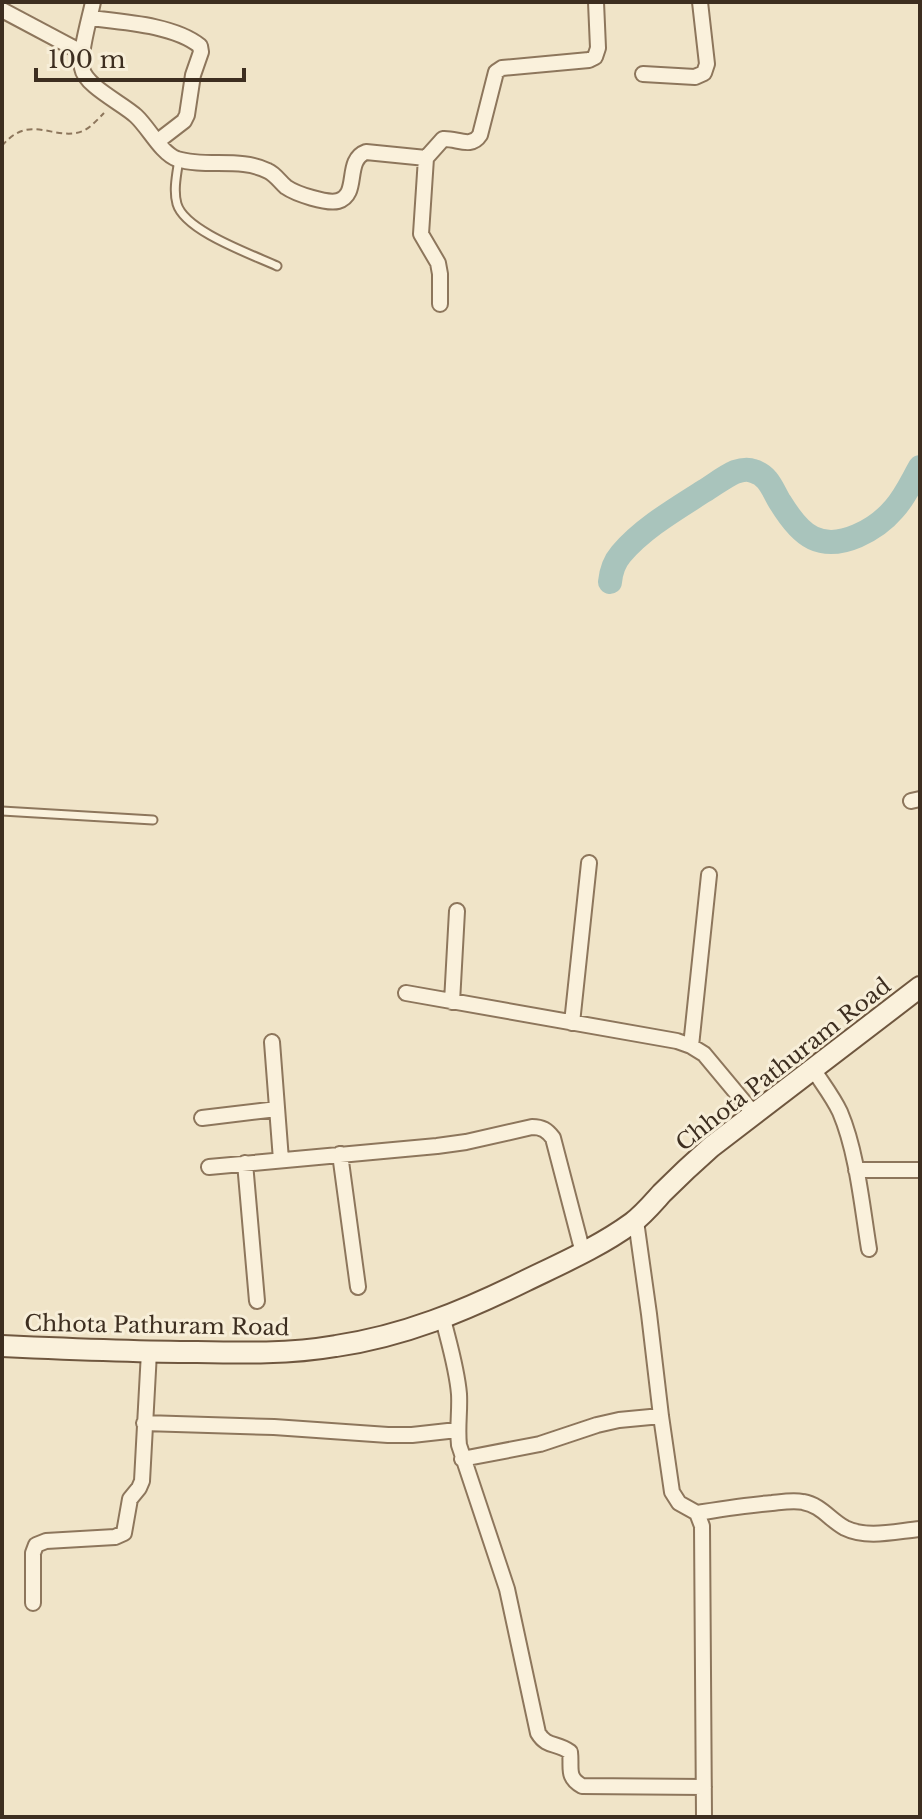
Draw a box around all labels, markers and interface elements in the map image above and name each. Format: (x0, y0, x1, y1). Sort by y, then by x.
scale bar (36, 32, 244, 82)
text: 100 m (48, 45, 126, 74)
street label: Chhota Pathuram Road (670, 972, 896, 1157)
street label: Chhota Pathuram Road (24, 1310, 290, 1341)

